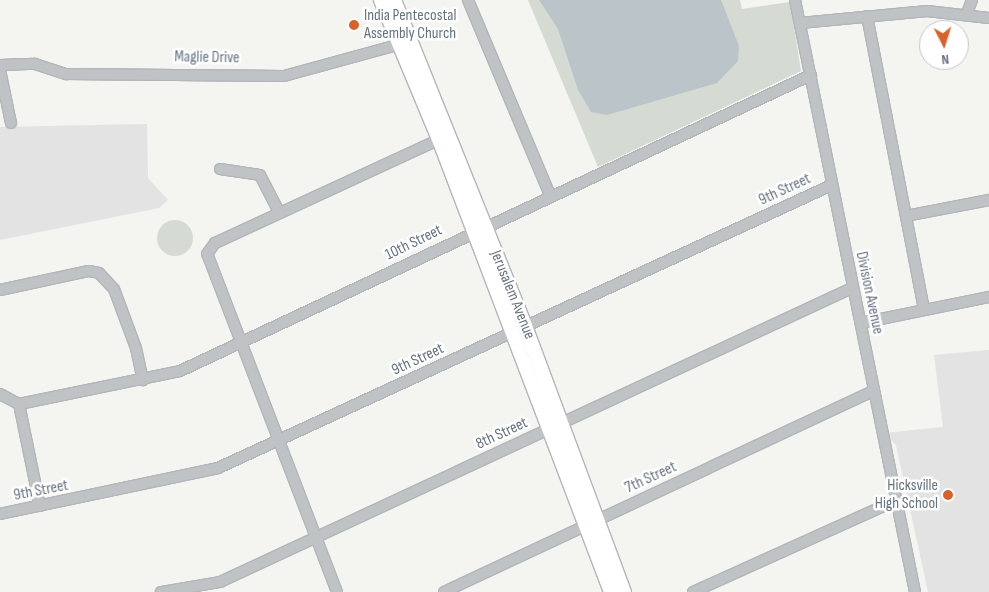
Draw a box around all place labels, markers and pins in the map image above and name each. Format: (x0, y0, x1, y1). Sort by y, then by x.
place label: India Pentecostal Assembly Church (364, 6, 456, 44)
marker: India Pentecostal Assembly Church (348, 19, 360, 31)
place label: Hicksville High School (875, 476, 938, 514)
marker: Hicksville High School (942, 489, 954, 501)

